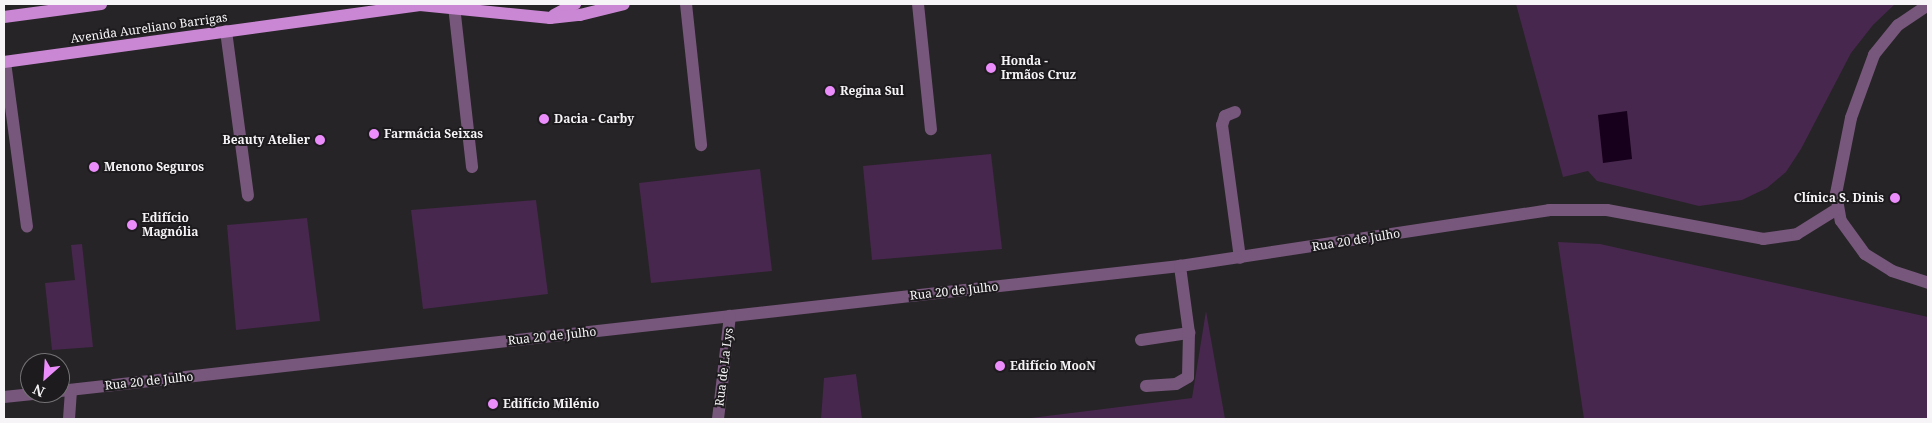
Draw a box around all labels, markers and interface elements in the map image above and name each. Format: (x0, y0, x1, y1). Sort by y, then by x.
street label: Avenida Aureliano Barrigas (70, 10, 228, 46)
place label: Honda - Irmãos Cruz (1001, 54, 1076, 82)
marker: Honda - Irmãos Cruz (985, 62, 997, 74)
place label: Regina Sul (840, 84, 904, 98)
marker: Regina Sul (824, 85, 836, 97)
place label: Dacia - Carby (554, 112, 634, 126)
marker: Dacia - Carby (538, 113, 550, 125)
place label: Farmácia Seixas (384, 127, 483, 141)
marker: Farmácia Seixas (368, 128, 380, 140)
place label: Beauty Atelier (223, 133, 310, 147)
marker: Beauty Atelier (314, 134, 326, 146)
place label: Menono Seguros (104, 160, 204, 174)
marker: Menono Seguros (88, 161, 100, 173)
place label: Clínica S. Dinis (1794, 191, 1884, 205)
marker: Clínica S. Dinis (1888, 191, 1902, 205)
place label: Edifício Magnólia (142, 211, 198, 239)
marker: Edifício Magnólia (126, 219, 138, 231)
street label: Rua 20 de Julho (1311, 226, 1401, 254)
street label: Rua 20 de Julho (909, 279, 999, 303)
street label: Rua 20 de Julho (507, 324, 597, 348)
street label: Rua de La Lys (712, 327, 736, 407)
north arrow (20, 353, 70, 403)
place label: Edifício MooN (1010, 359, 1096, 373)
marker: Edifício MooN (994, 360, 1006, 372)
street label: Rua 20 de Julho (104, 369, 194, 393)
text: N (30, 380, 48, 402)
place label: Edifício Milénio (503, 397, 599, 411)
marker: Edifício Milénio (487, 398, 499, 410)

